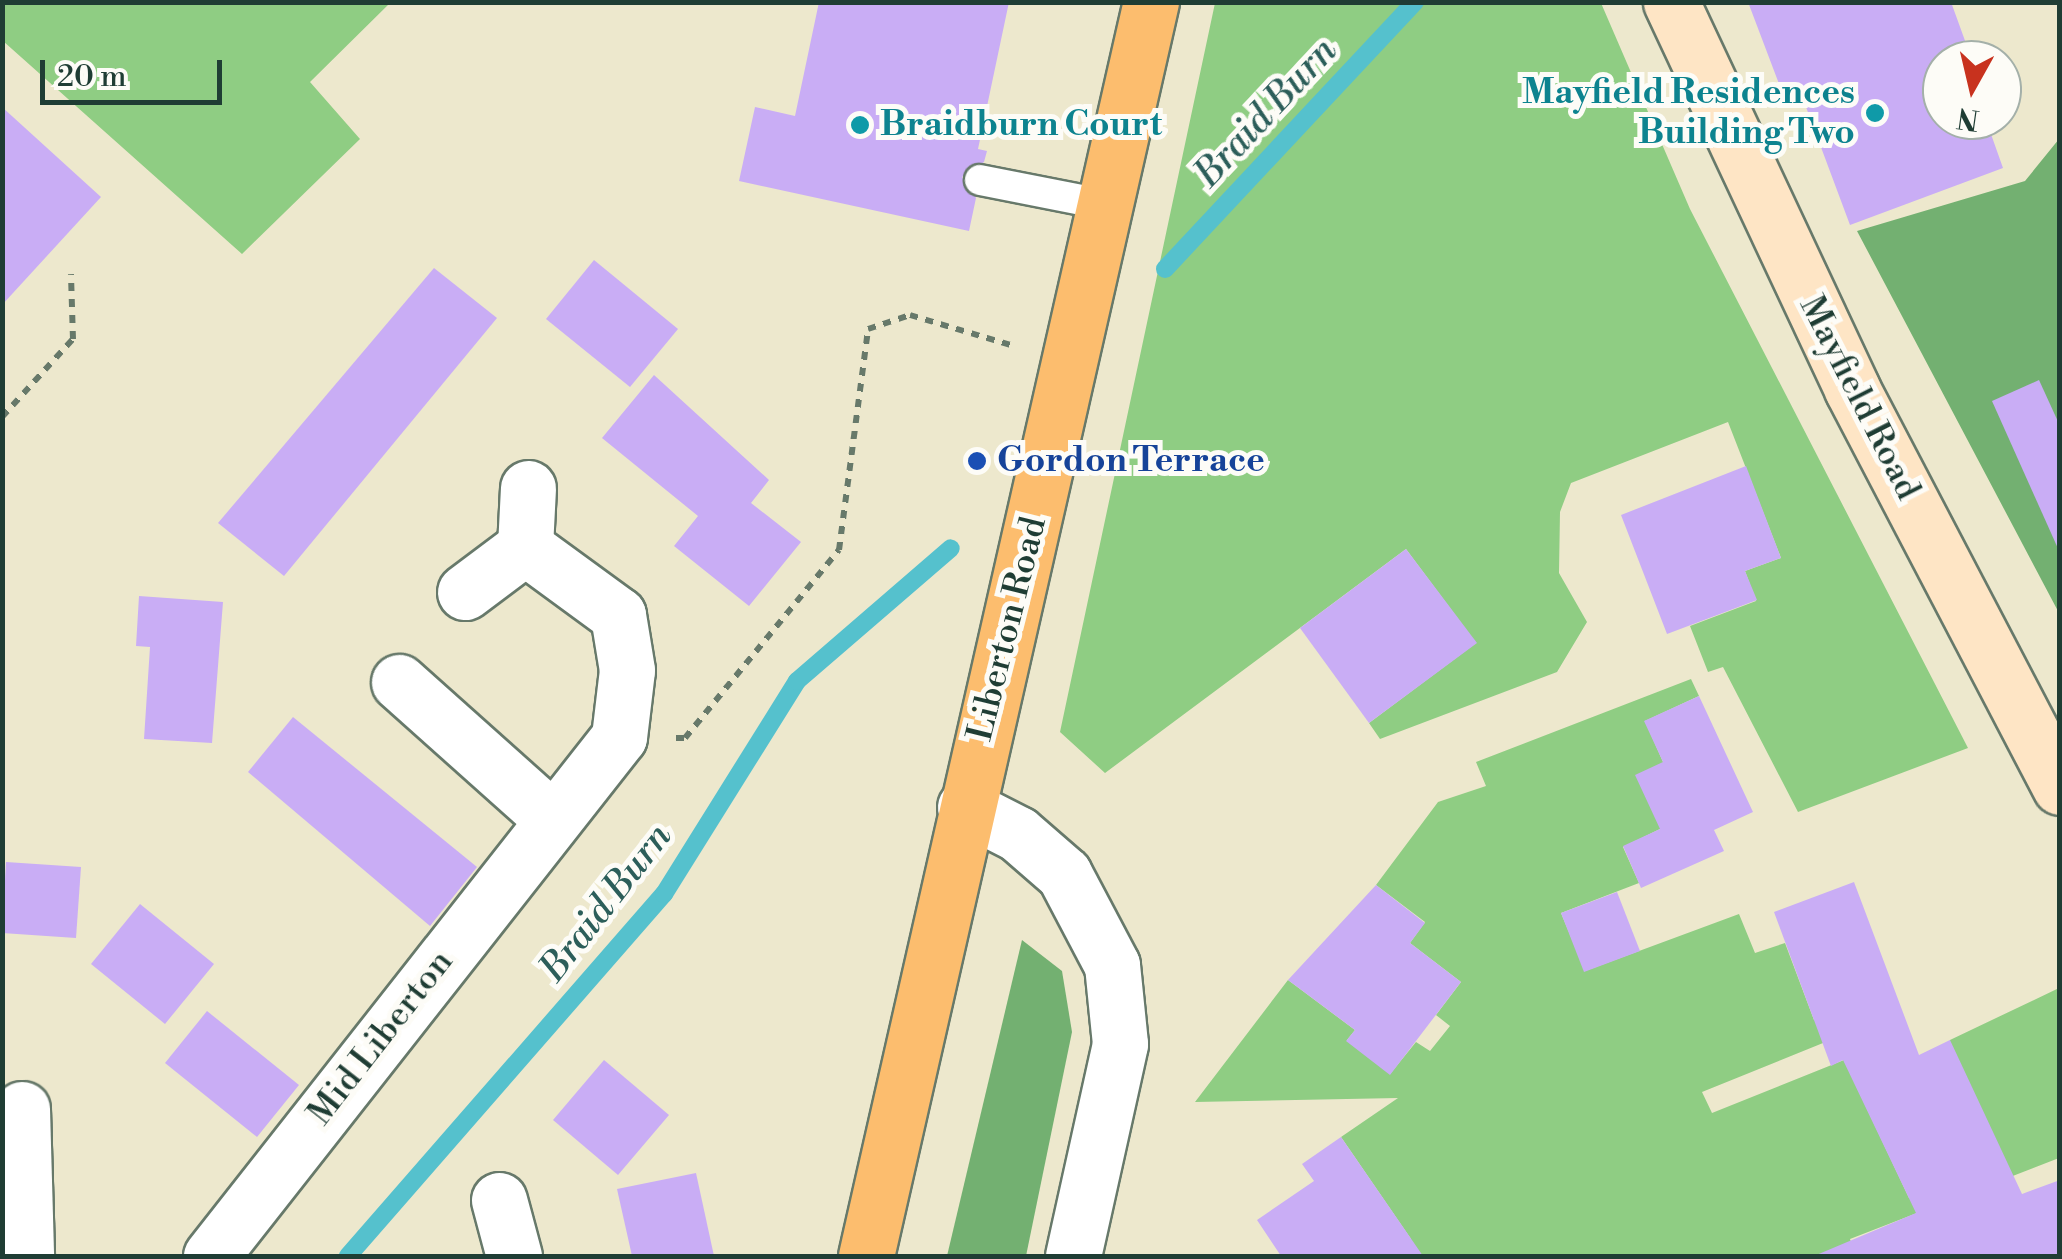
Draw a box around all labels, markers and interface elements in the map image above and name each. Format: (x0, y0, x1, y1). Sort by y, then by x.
water label: Braid Burn (1185, 29, 1347, 197)
scale bar (45, 40, 228, 102)
north arrow (1922, 40, 2022, 140)
text: 20 m (57, 58, 126, 96)
place label: Mayfield Residences Building Two (1522, 72, 1855, 154)
text: N (1955, 99, 1981, 137)
marker: Mayfield Residences Building Two (1864, 102, 1886, 124)
place label: Braidburn Court (880, 104, 1162, 146)
marker: Braidburn Court (849, 114, 871, 136)
street label: Mayfield Road (1790, 289, 1928, 507)
place label: Gordon Terrace (997, 440, 1265, 482)
marker: Gordon Terrace (966, 450, 988, 472)
street label: Liberton Road (960, 513, 1056, 745)
water label: Braid Burn (530, 815, 682, 991)
street label: Mid Liberton (300, 942, 462, 1134)

